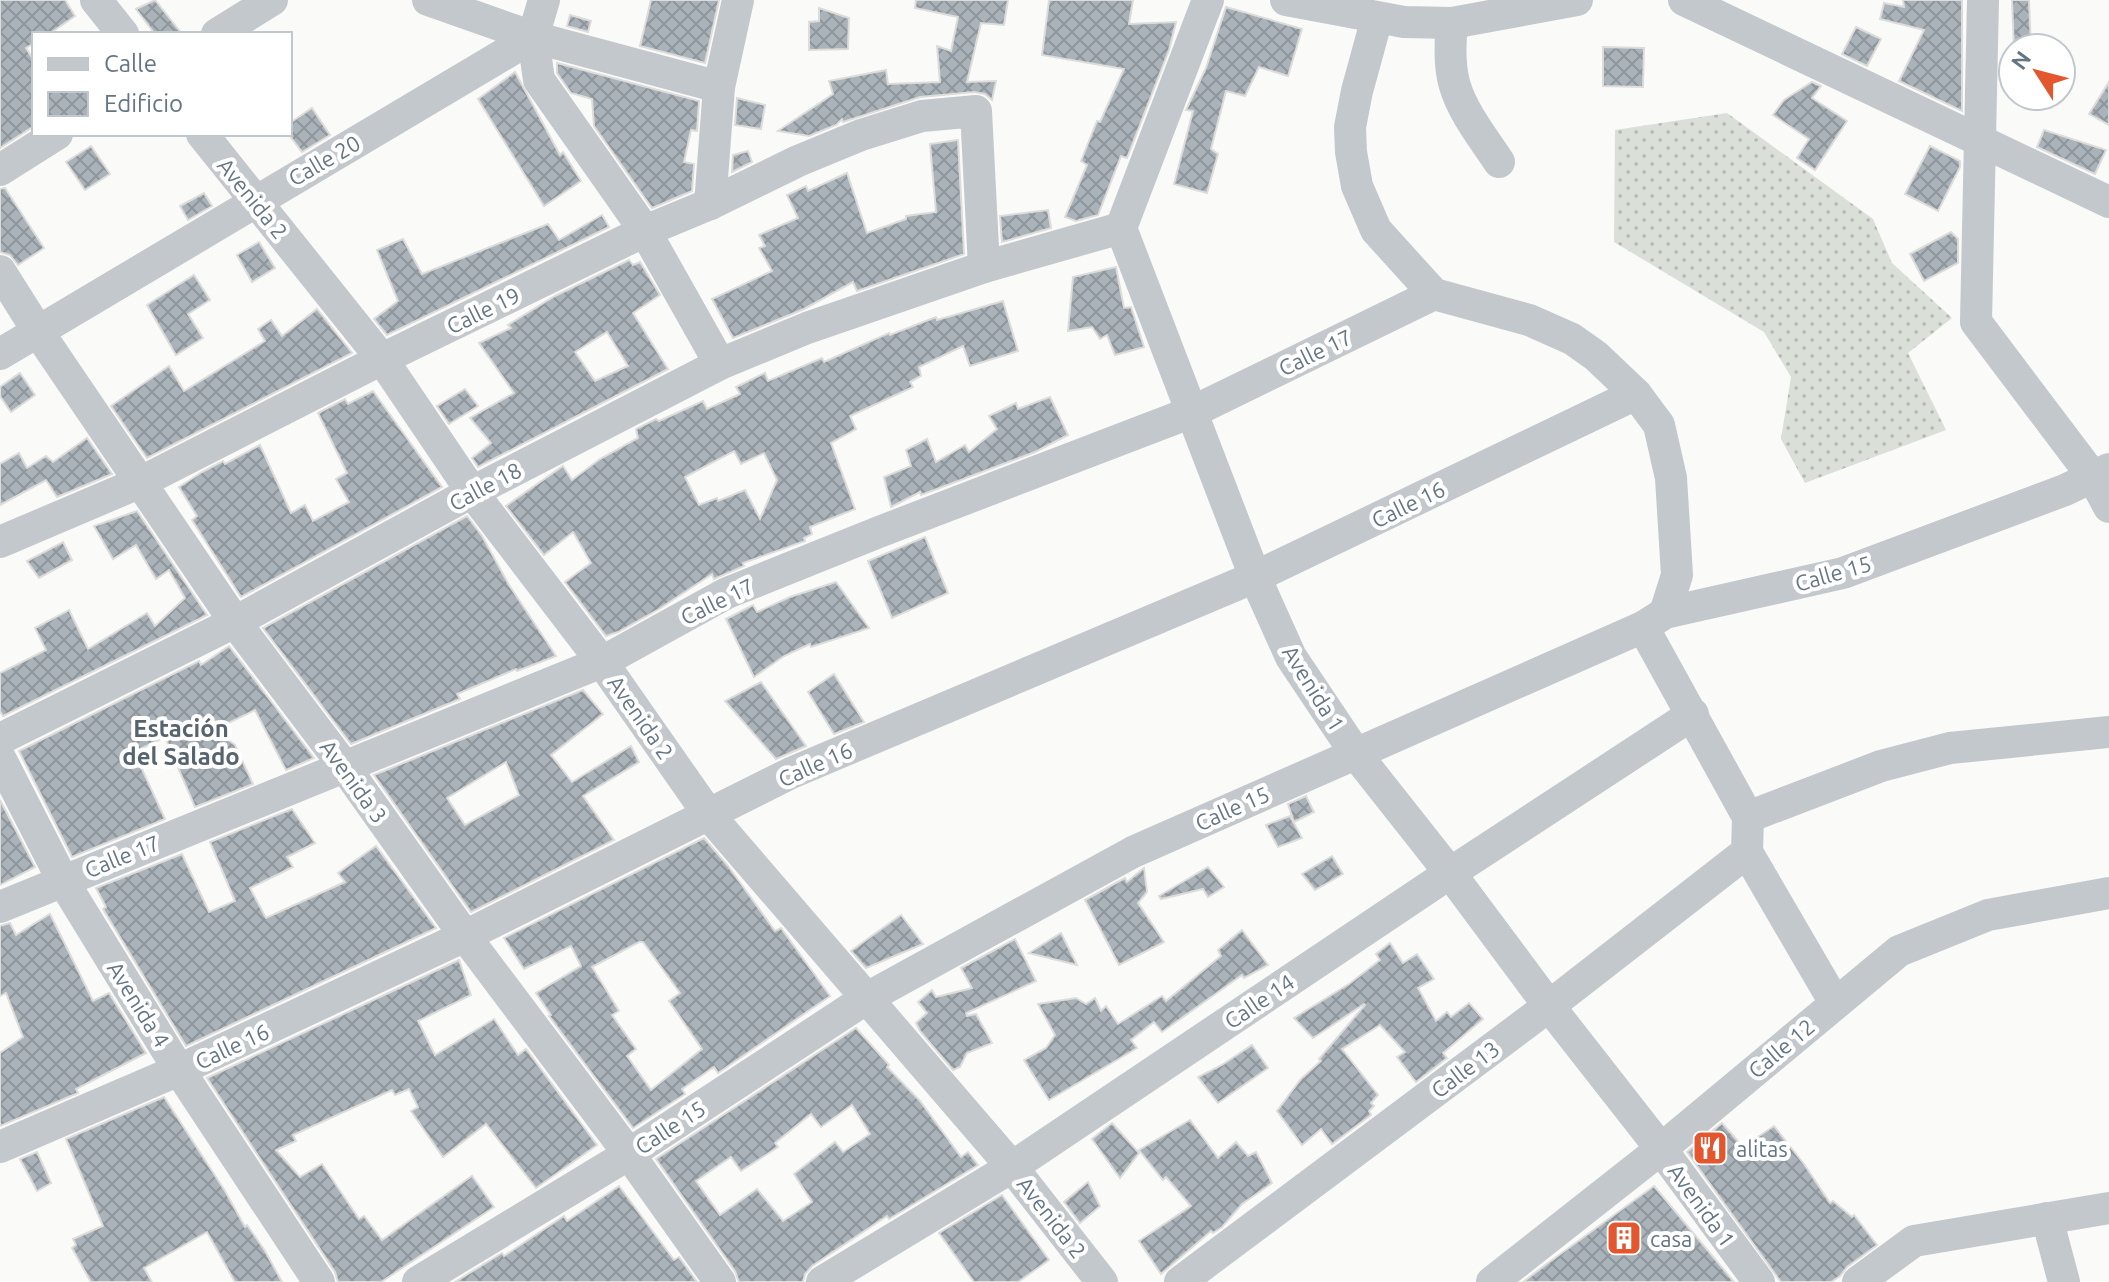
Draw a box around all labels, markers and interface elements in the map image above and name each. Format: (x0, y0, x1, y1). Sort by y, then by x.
legend (32, 32, 292, 136)
north arrow (1997, 32, 2077, 112)
text: N (2005, 46, 2035, 74)
text: Calle (104, 50, 157, 77)
text: Edificio (104, 90, 183, 117)
street label: Calle 20 (284, 130, 364, 190)
street label: Avenida 2 (213, 153, 293, 243)
street label: Calle 19 (442, 282, 524, 338)
street label: Calle 17 (1274, 324, 1356, 380)
street label: Calle 18 (445, 457, 525, 515)
street label: Calle 16 (1367, 476, 1449, 532)
street label: Calle 15 (1792, 550, 1874, 596)
street label: Calle 17 (676, 573, 758, 629)
street label: Avenida 1 (1278, 641, 1350, 735)
street label: Avenida 2 (603, 670, 679, 764)
district label: Estación del Salado (122, 715, 240, 770)
street label: Avenida 3 (316, 735, 392, 827)
street label: Calle 16 (774, 737, 856, 791)
street label: Calle 15 (1191, 781, 1273, 835)
street label: Calle 17 (81, 830, 163, 882)
street label: Avenida 4 (103, 957, 175, 1051)
street label: Calle 14 (1220, 969, 1298, 1033)
street label: Calle 12 (1743, 1013, 1819, 1083)
street label: Calle 16 (191, 1018, 273, 1074)
street label: Calle 13 (1426, 1035, 1504, 1103)
street label: Calle 15 (630, 1095, 710, 1159)
restaurant icon: alitas (1691, 1129, 1729, 1167)
place label: alitas (1736, 1136, 1788, 1161)
street label: Avenida 1 (1664, 1159, 1740, 1251)
street label: Avenida 2 (1012, 1171, 1092, 1263)
building icon: casa (1605, 1219, 1643, 1257)
place label: casa (1650, 1226, 1692, 1251)

